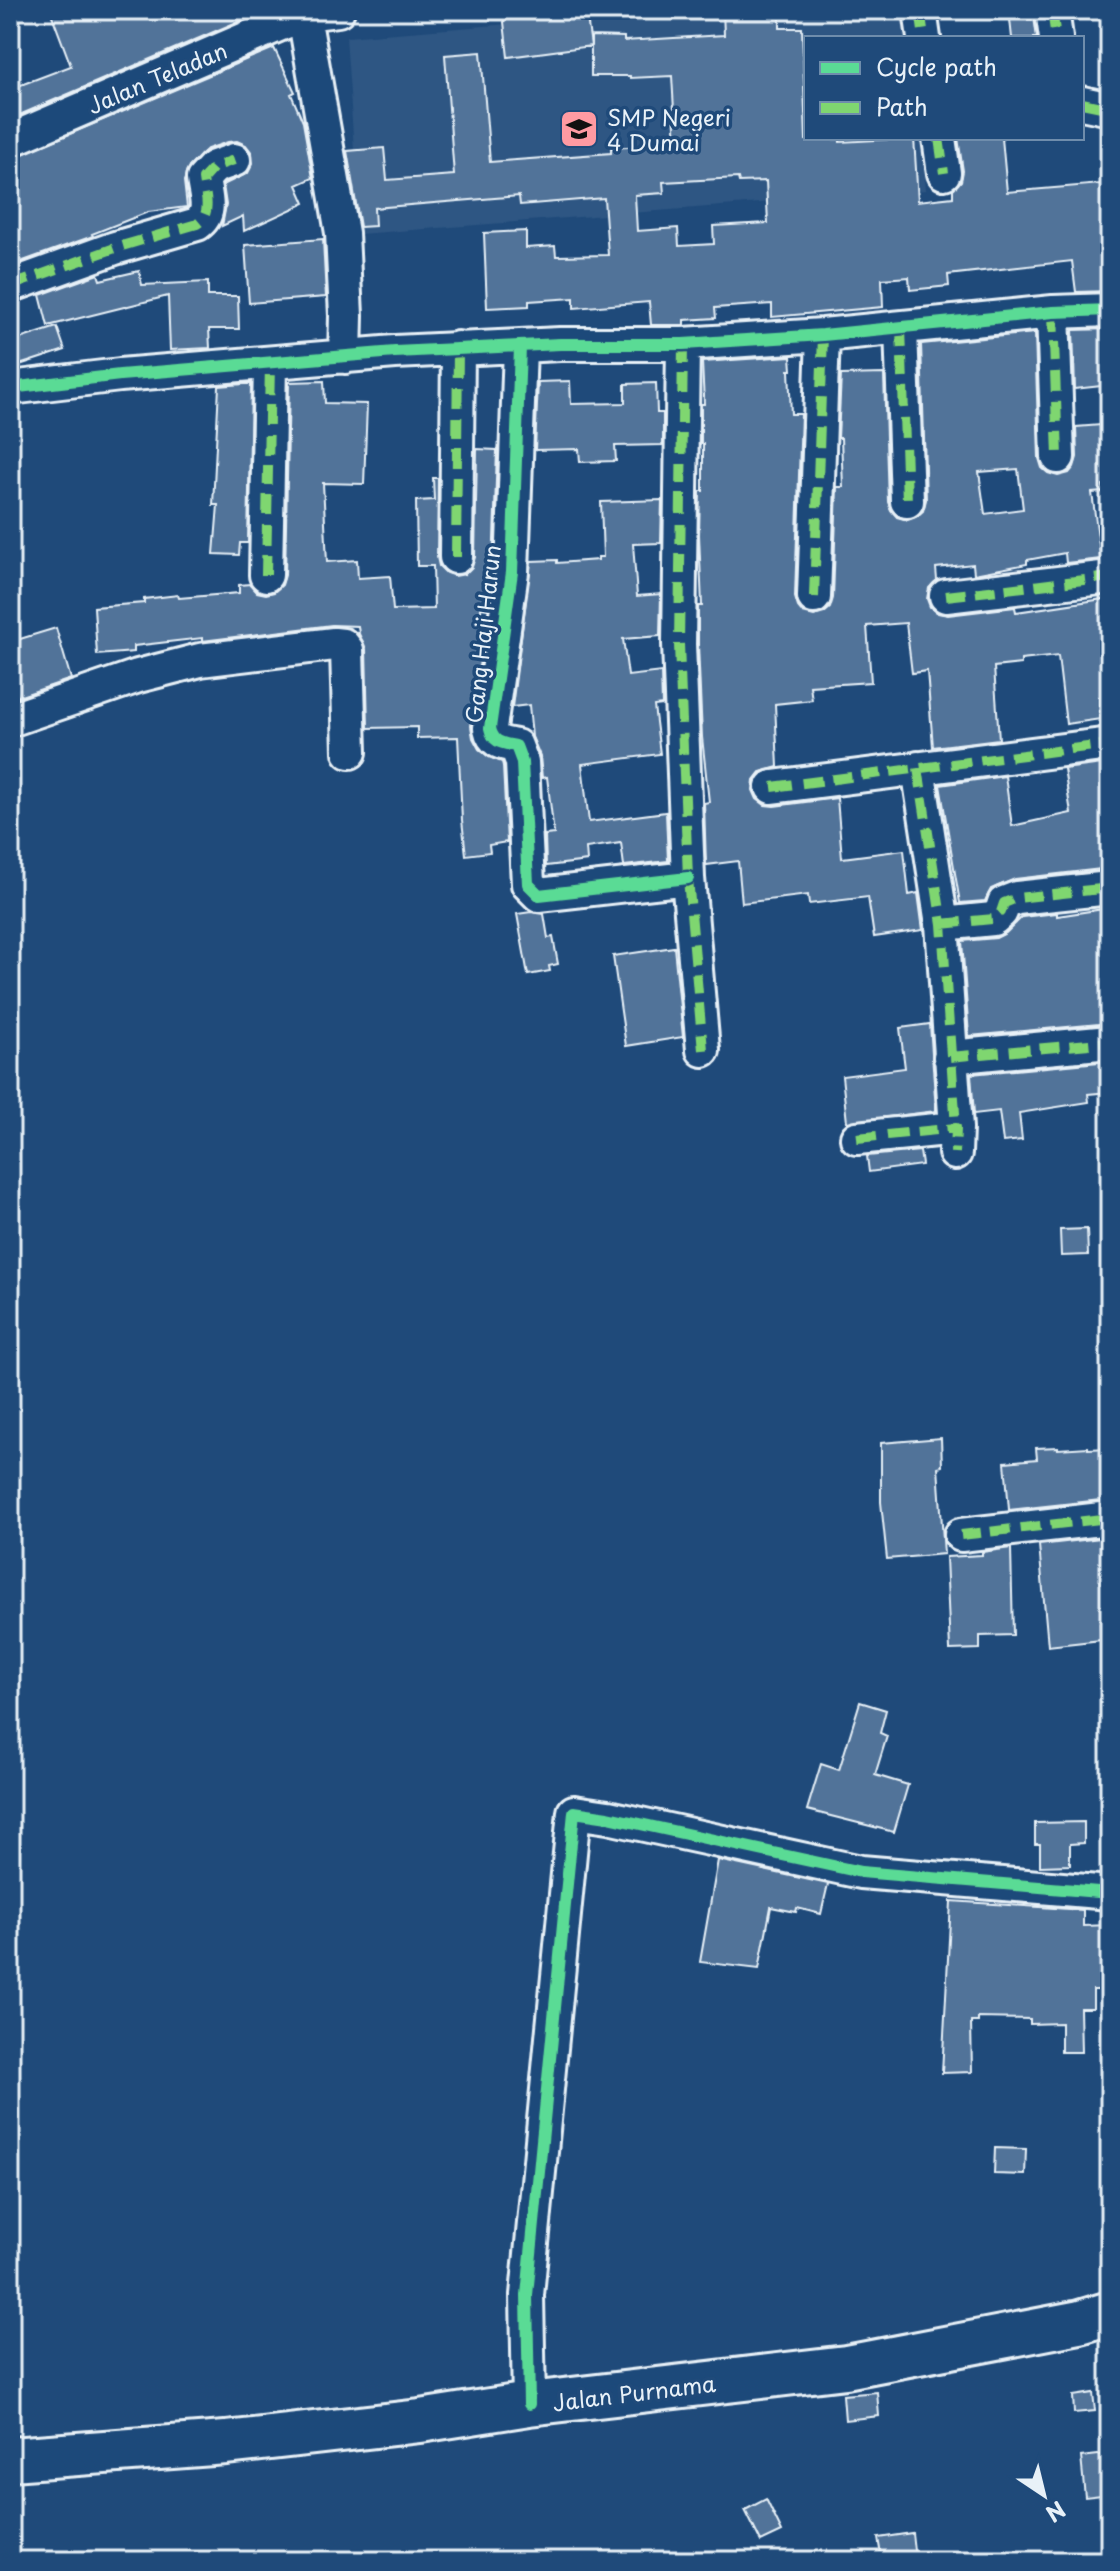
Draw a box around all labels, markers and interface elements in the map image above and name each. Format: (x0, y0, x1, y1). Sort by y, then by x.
street label: Jalan Teladan (82, 33, 232, 121)
legend (804, 36, 1084, 140)
text: Cycle path (876, 48, 997, 84)
text: Path (876, 88, 928, 124)
place label: SMP Negeri 4 Dumai (607, 100, 731, 158)
school or university icon: SMP Negeri 4 Dumai (558, 108, 600, 150)
street label: Gang Haji Harun (456, 543, 508, 725)
street label: Jalan Purnama (551, 2366, 717, 2418)
north arrow (1004, 2455, 1084, 2535)
text: N (1040, 2494, 1073, 2531)

